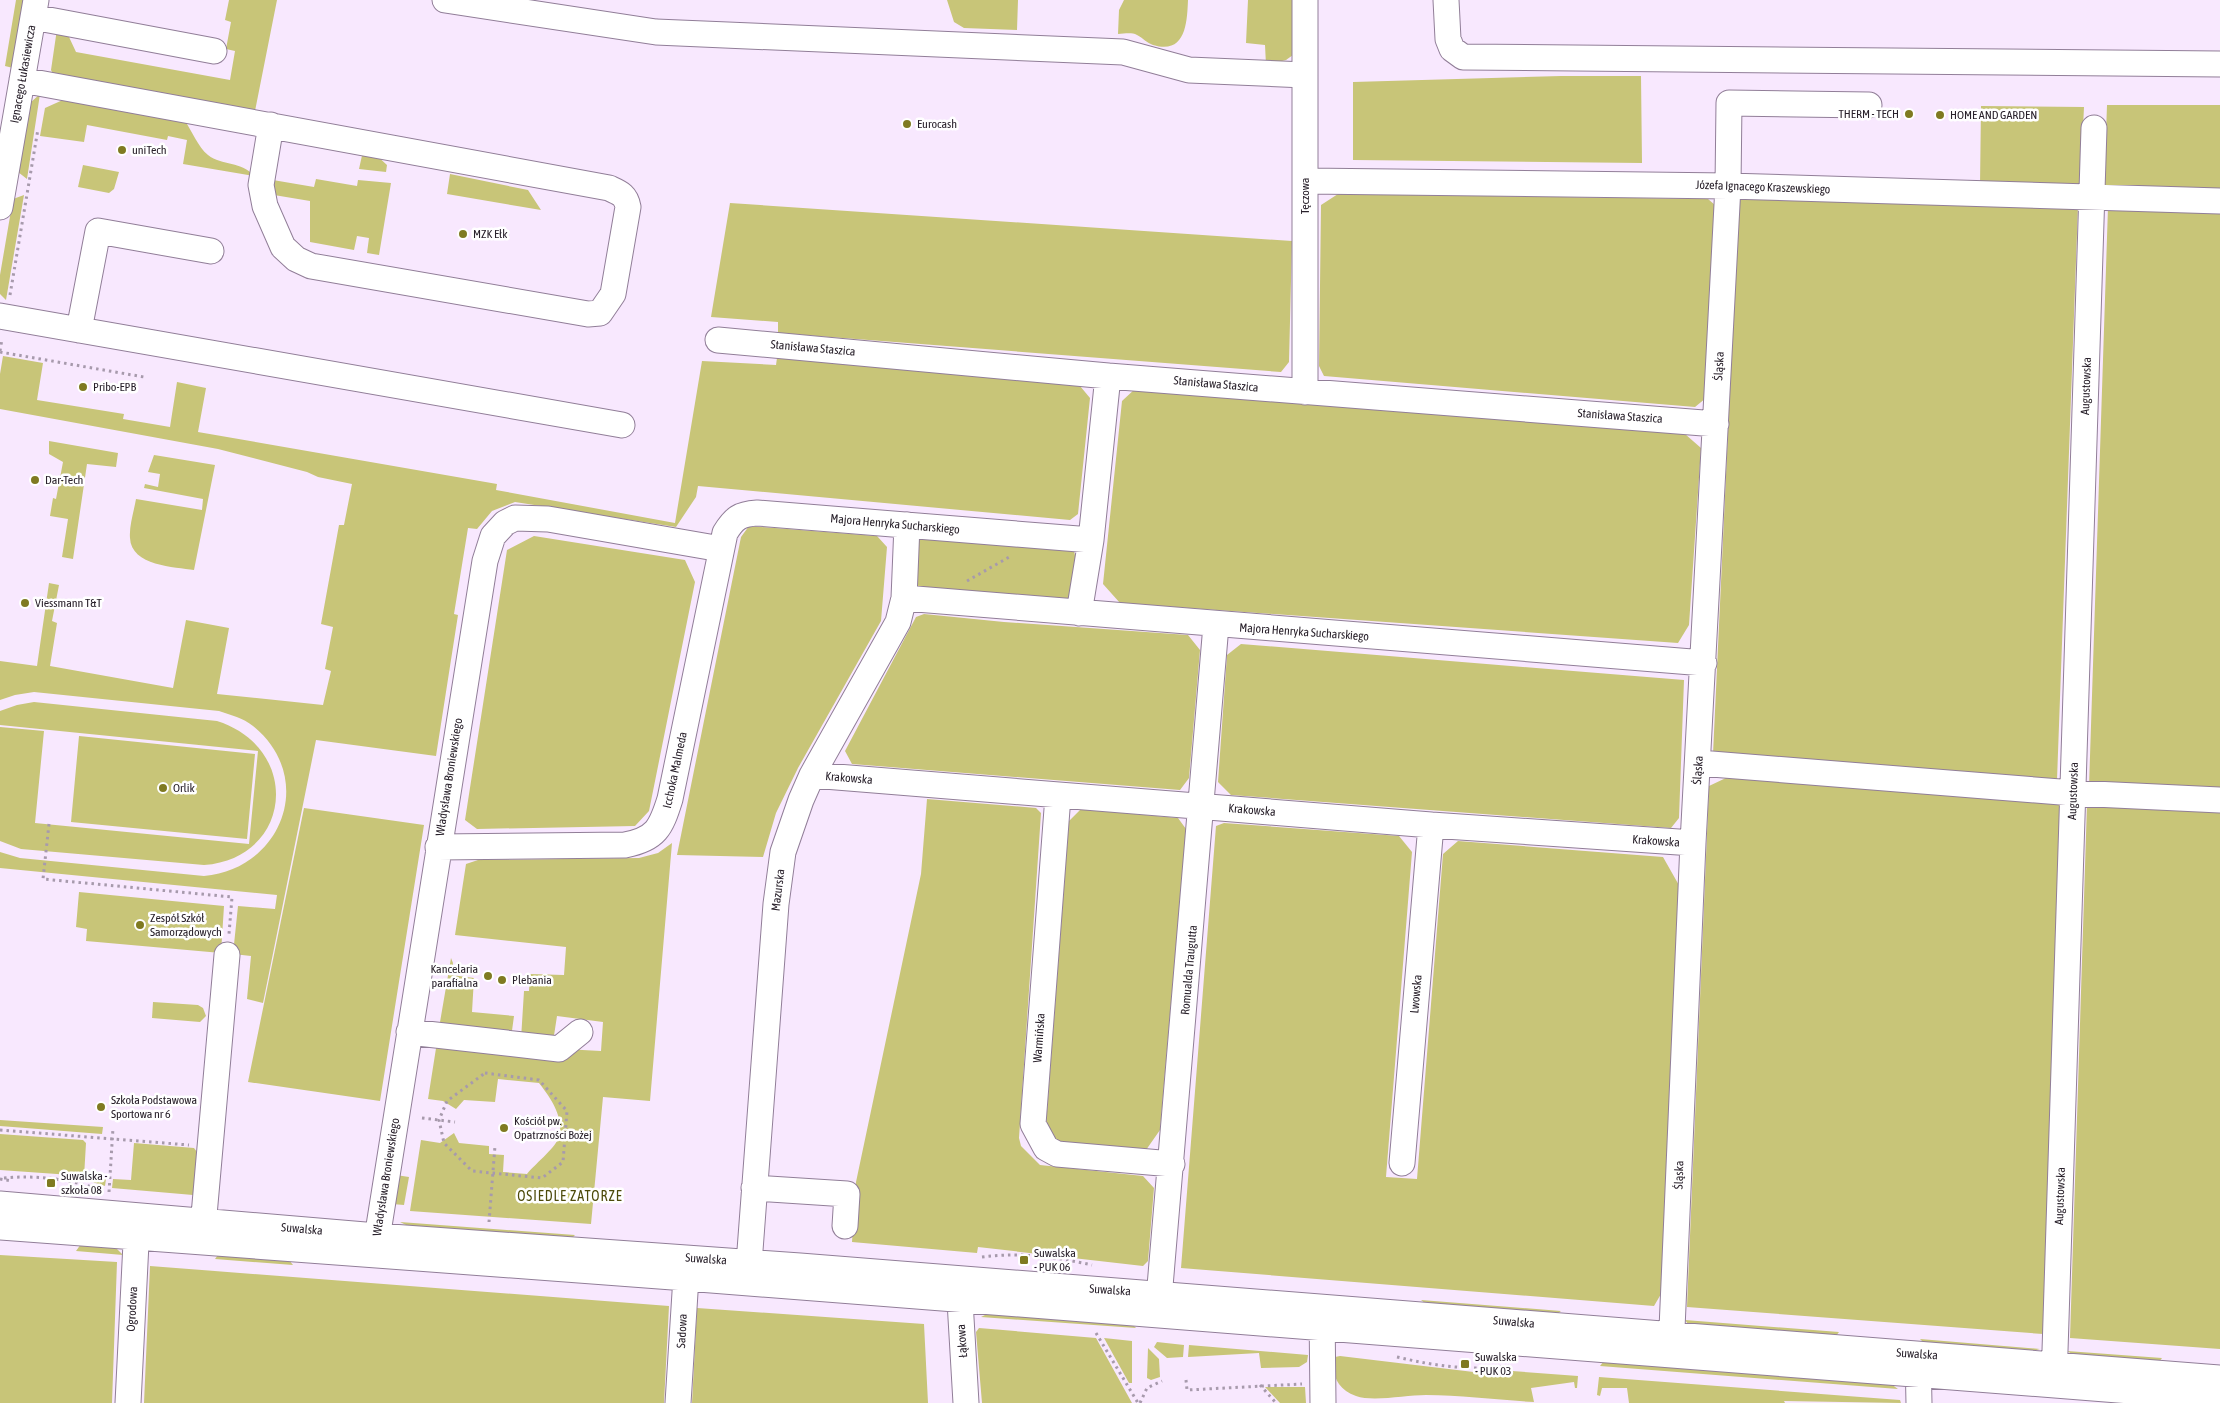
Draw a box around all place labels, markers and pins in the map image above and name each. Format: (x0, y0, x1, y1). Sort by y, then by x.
place label: THERM - TECH (1839, 107, 1899, 121)
marker: THERM - TECH (1903, 108, 1915, 120)
place label: HOME AND GARDEN (1950, 108, 2037, 122)
marker: HOME AND GARDEN (1934, 109, 1946, 121)
place label: Eurocash (917, 117, 957, 131)
marker: Eurocash (901, 118, 913, 130)
place label: uniTech (132, 143, 167, 157)
marker: uniTech (116, 144, 128, 156)
place label: MZK Ełk (473, 227, 508, 241)
marker: MZK Ełk (457, 228, 469, 240)
place label: Pribo-EPB (93, 380, 137, 394)
marker: Pribo-EPB (77, 381, 89, 393)
place label: Dar-Tech (45, 473, 83, 487)
marker: Dar-Tech (29, 474, 41, 486)
place label: Viessmann T&T (35, 596, 103, 610)
marker: Viessmann T&T (19, 597, 31, 609)
place label: Orlik (173, 781, 195, 795)
marker: Orlik (157, 782, 169, 794)
place label: Zespół Szkół Samorządowych (150, 911, 222, 939)
marker: Zespół Szkół Samorządowych (134, 919, 146, 931)
place label: Kancelaria parafialna (430, 962, 478, 990)
marker: Kancelaria parafialna (482, 970, 494, 982)
place label: Plebania (512, 973, 552, 987)
marker: Plebania (496, 974, 508, 986)
place label: Szkoła Podstawowa Sportowa nr 6 (111, 1093, 197, 1121)
marker: Szkoła Podstawowa Sportowa nr 6 (95, 1101, 107, 1113)
place label: Kościół pw. Opatrzności Bożej (514, 1114, 592, 1142)
marker: Kościół pw. Opatrzności Bożej (498, 1122, 510, 1134)
place label: Suwalska - szkoła 08 (61, 1169, 107, 1197)
marker: Suwalska - szkoła 08 (45, 1177, 57, 1189)
place label: Suwalska - PUK 06 (1034, 1246, 1076, 1274)
marker: Suwalska - PUK 06 (1018, 1254, 1030, 1266)
place label: Suwalska - PUK 03 (1475, 1350, 1517, 1378)
marker: Suwalska - PUK 03 (1459, 1358, 1471, 1370)

